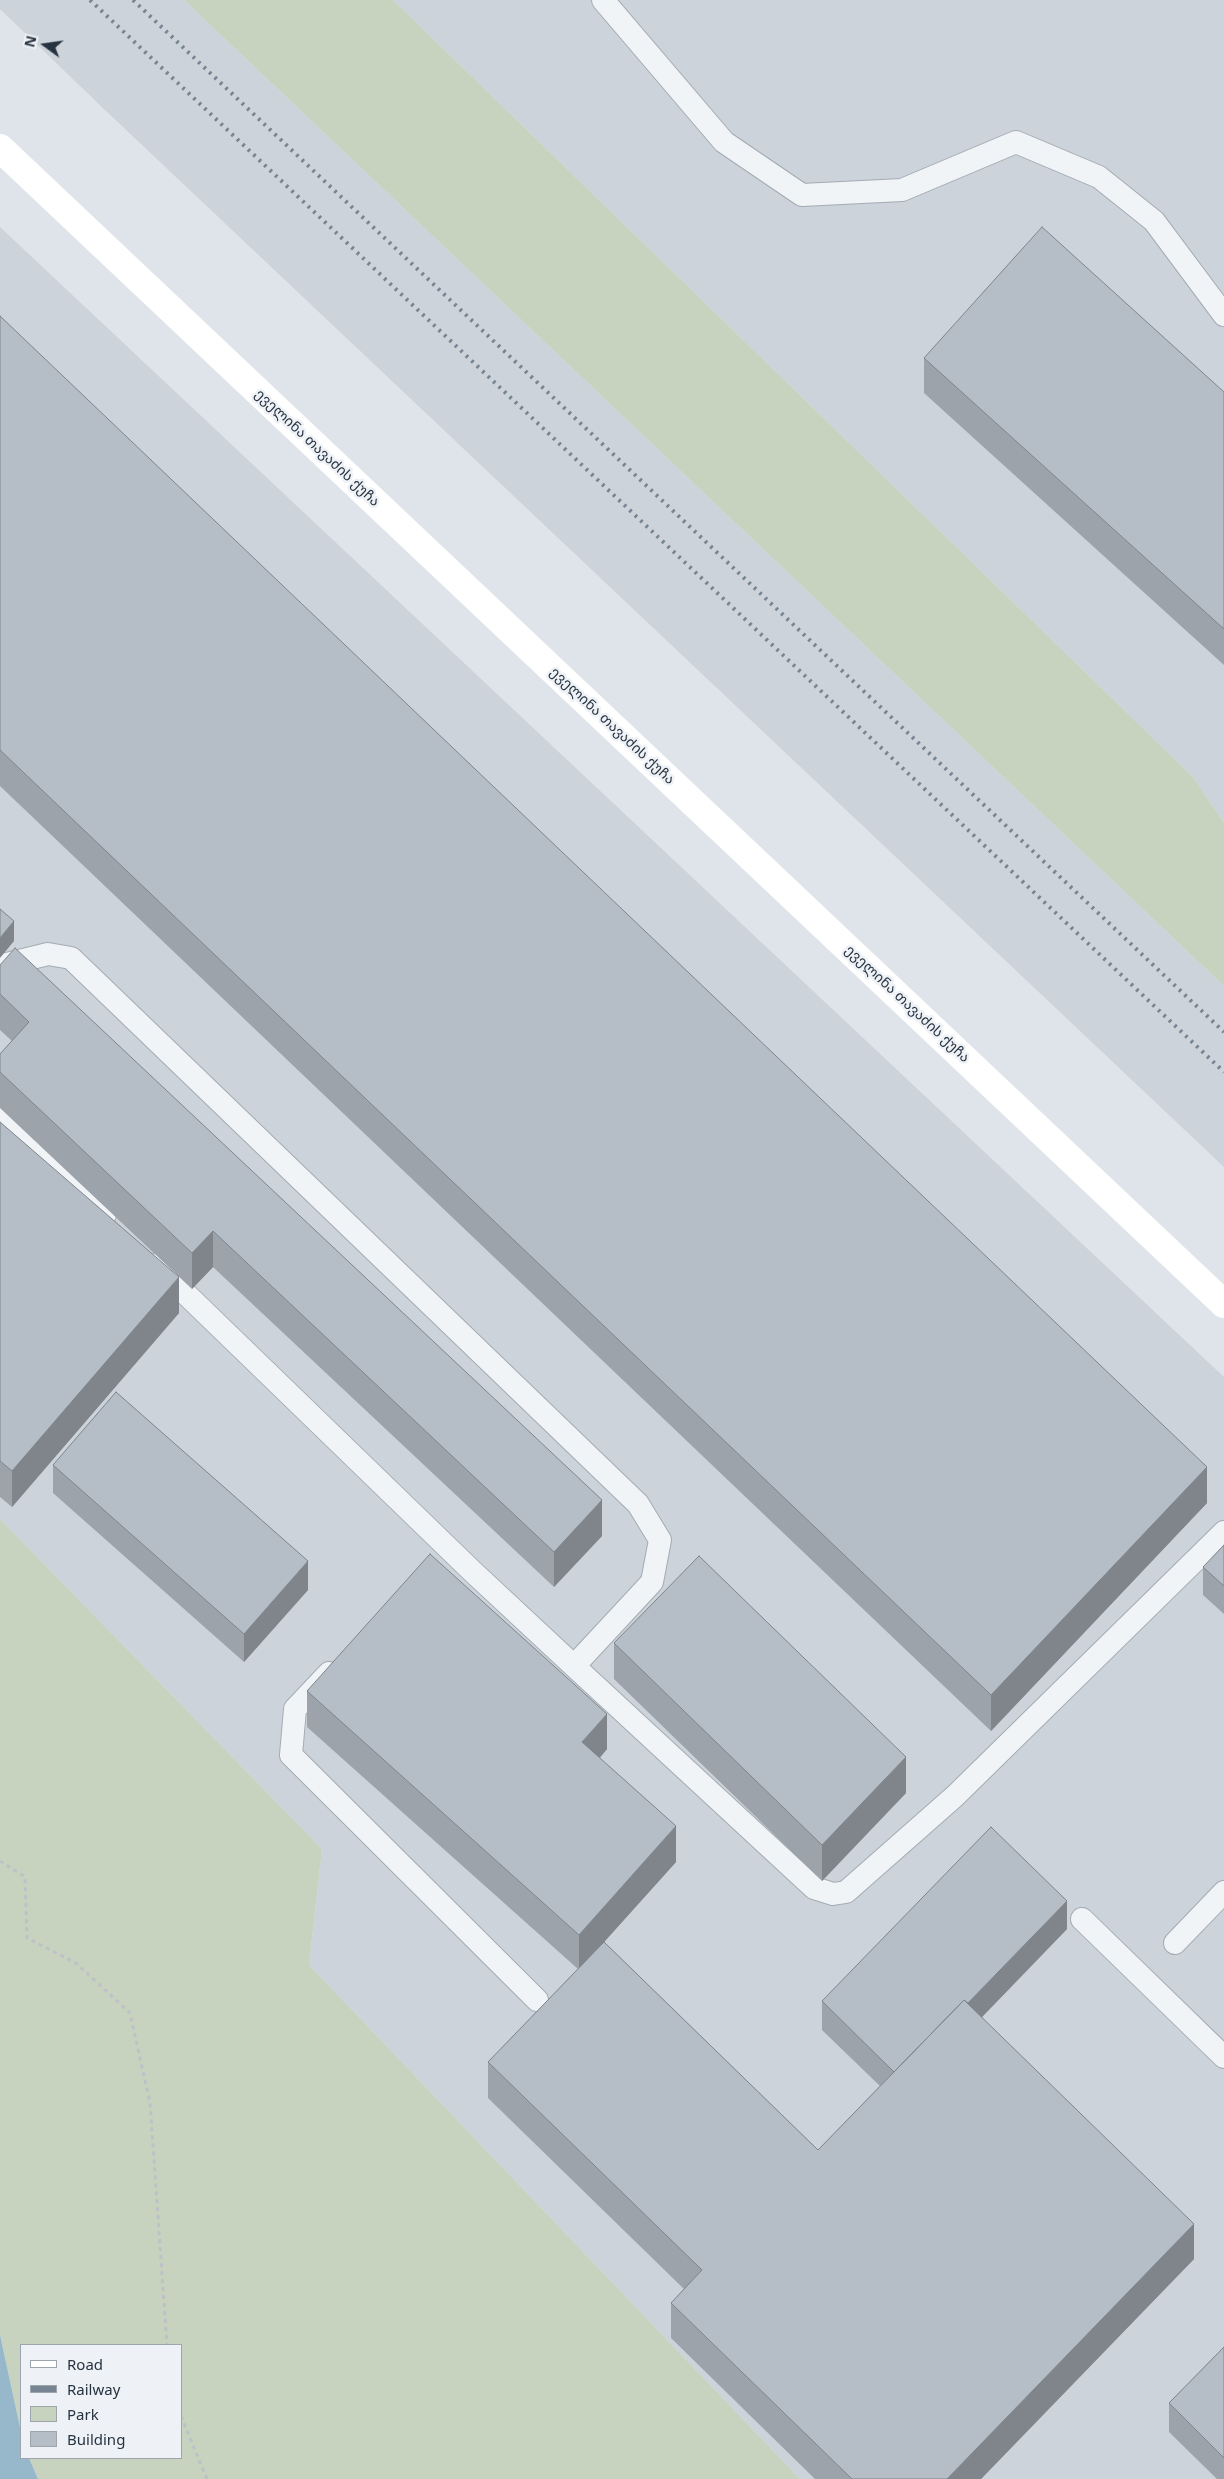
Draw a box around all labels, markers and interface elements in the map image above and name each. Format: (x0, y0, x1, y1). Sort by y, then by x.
north arrow (20, 20, 70, 70)
text: N (19, 33, 41, 49)
street label: ეველინა თავაძის ქუჩა (251, 386, 383, 510)
street label: ეველინა თავაძის ქუჩა (546, 664, 678, 788)
street label: ეველინა თავაძის ქუჩა (841, 942, 973, 1066)
legend (20, 2344, 182, 2459)
text: Road (67, 2354, 103, 2374)
text: Railway (67, 2379, 120, 2399)
text: Park (67, 2404, 99, 2424)
text: Building (67, 2429, 125, 2449)

